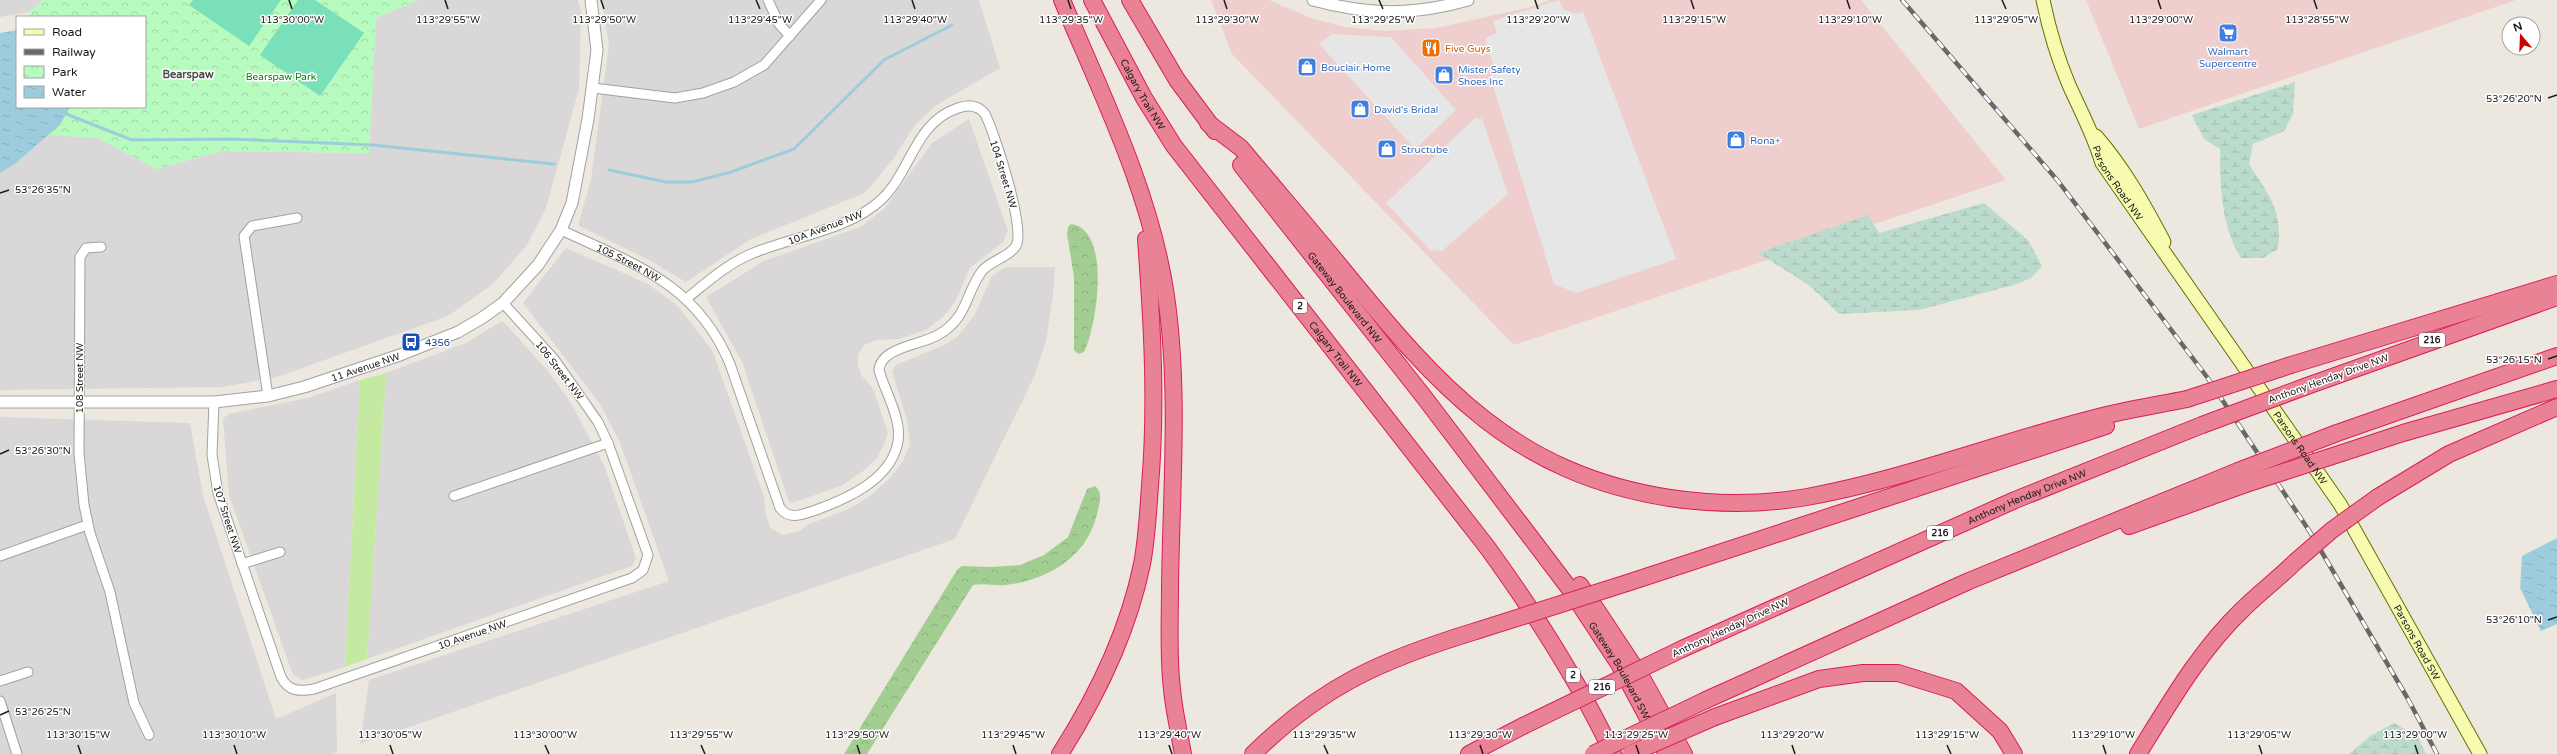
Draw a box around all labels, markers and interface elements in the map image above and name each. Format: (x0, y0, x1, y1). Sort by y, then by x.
text: 113°30'00"W (260, 14, 324, 26)
text: 113°29'55"W (416, 14, 480, 26)
text: 113°29'50"W (572, 14, 636, 26)
text: 113°29'45"W (728, 14, 792, 26)
text: 113°29'40"W (883, 14, 947, 26)
text: 113°29'35"W (1039, 14, 1103, 26)
text: 113°29'30"W (1195, 14, 1259, 26)
text: 113°29'25"W (1351, 14, 1415, 26)
text: 113°29'20"W (1506, 14, 1570, 26)
text: 113°29'15"W (1662, 14, 1726, 26)
text: 113°29'10"W (1818, 14, 1882, 26)
text: 113°29'05"W (1974, 14, 2038, 26)
text: 113°29'00"W (2129, 14, 2193, 26)
text: 113°28'55"W (2285, 14, 2349, 26)
legend (16, 16, 146, 108)
north arrow (2501, 16, 2541, 56)
text: N (2512, 19, 2524, 35)
supermarket icon: Walmart Supercentre (2217, 22, 2239, 44)
text: Road (52, 25, 82, 39)
restaurant icon: Five Guys (1420, 37, 1442, 59)
place label: Five Guys (1445, 43, 1491, 55)
text: Railway (52, 45, 96, 59)
place label: Walmart Supercentre (2199, 46, 2257, 70)
shop icon: Bouclair Home (1296, 56, 1318, 78)
street label: Calgary Trail NW (1117, 57, 1167, 132)
place label: Bouclair Home (1321, 62, 1391, 74)
shop icon: Mister Safety Shoes Inc (1433, 64, 1455, 86)
place label: Mister Safety Shoes Inc (1458, 64, 1521, 88)
text: Park (52, 65, 78, 79)
district label: Bearspaw (162, 68, 214, 82)
park label: Bearspaw Park (246, 71, 317, 83)
text: Water (52, 85, 87, 99)
text: 53°26'20"N (2486, 93, 2542, 105)
shop icon: David's Bridal (1349, 98, 1371, 120)
place label: David's Bridal (1374, 104, 1438, 116)
shop icon: Rona+ (1725, 129, 1747, 151)
place label: Rona+ (1750, 135, 1781, 147)
shop icon: Structube (1376, 138, 1398, 160)
street label: 104 Street NW (987, 139, 1019, 210)
place label: Structube (1401, 144, 1448, 156)
street label: Parsons Road NW (2090, 144, 2145, 223)
text: 53°26'35"N (15, 184, 71, 196)
street label: 10A Avenue NW (786, 208, 864, 248)
street label: 105 Street NW (594, 242, 663, 285)
street label: Gateway Boulevard NW (1305, 250, 1384, 345)
road number: 2 (1293, 299, 1307, 313)
street label: Calgary Trail NW (1306, 319, 1365, 389)
bus stop icon: 4356 (400, 331, 422, 353)
road number: 216 (2419, 333, 2445, 347)
place label: 4356 (425, 337, 450, 349)
street label: 106 Street NW (533, 339, 586, 402)
street label: 108 Street NW (74, 343, 86, 413)
street label: 11 Avenue NW (330, 350, 402, 385)
street label: Anthony Henday Drive NW (2266, 351, 2390, 406)
text: 53°26'15"N (2486, 354, 2542, 366)
street label: Parsons Road NW (2270, 409, 2330, 487)
text: 53°26'30"N (15, 445, 71, 457)
street label: Anthony Henday Drive NW (1966, 467, 2088, 528)
street label: 107 Street NW (210, 484, 244, 555)
road number: 216 (1927, 526, 1953, 540)
street label: Anthony Henday Drive NW (1670, 595, 1791, 660)
street label: Parsons Road SW (2391, 603, 2442, 682)
text: 53°26'10"N (2486, 614, 2542, 626)
street label: 10 Avenue NW (436, 618, 508, 652)
street label: Gateway Boulevard SW (1586, 620, 1652, 721)
road number: 2 (1566, 668, 1580, 682)
road number: 216 (1589, 680, 1615, 694)
text: 53°26'25"N (15, 706, 71, 718)
text: 113°30'15"W (46, 729, 110, 741)
text: 113°30'10"W (202, 729, 266, 741)
text: 113°30'05"W (358, 729, 422, 741)
text: 113°30'00"W (513, 729, 577, 741)
text: 113°29'55"W (669, 729, 733, 741)
text: 113°29'50"W (825, 729, 889, 741)
text: 113°29'45"W (981, 729, 1045, 741)
text: 113°29'40"W (1137, 729, 1201, 741)
text: 113°29'35"W (1292, 729, 1356, 741)
text: 113°29'30"W (1448, 729, 1512, 741)
text: 113°29'25"W (1604, 729, 1668, 741)
text: 113°29'20"W (1760, 729, 1824, 741)
text: 113°29'15"W (1915, 729, 1979, 741)
text: 113°29'10"W (2071, 729, 2135, 741)
text: 113°29'05"W (2227, 729, 2291, 741)
text: 113°29'00"W (2383, 729, 2447, 741)

